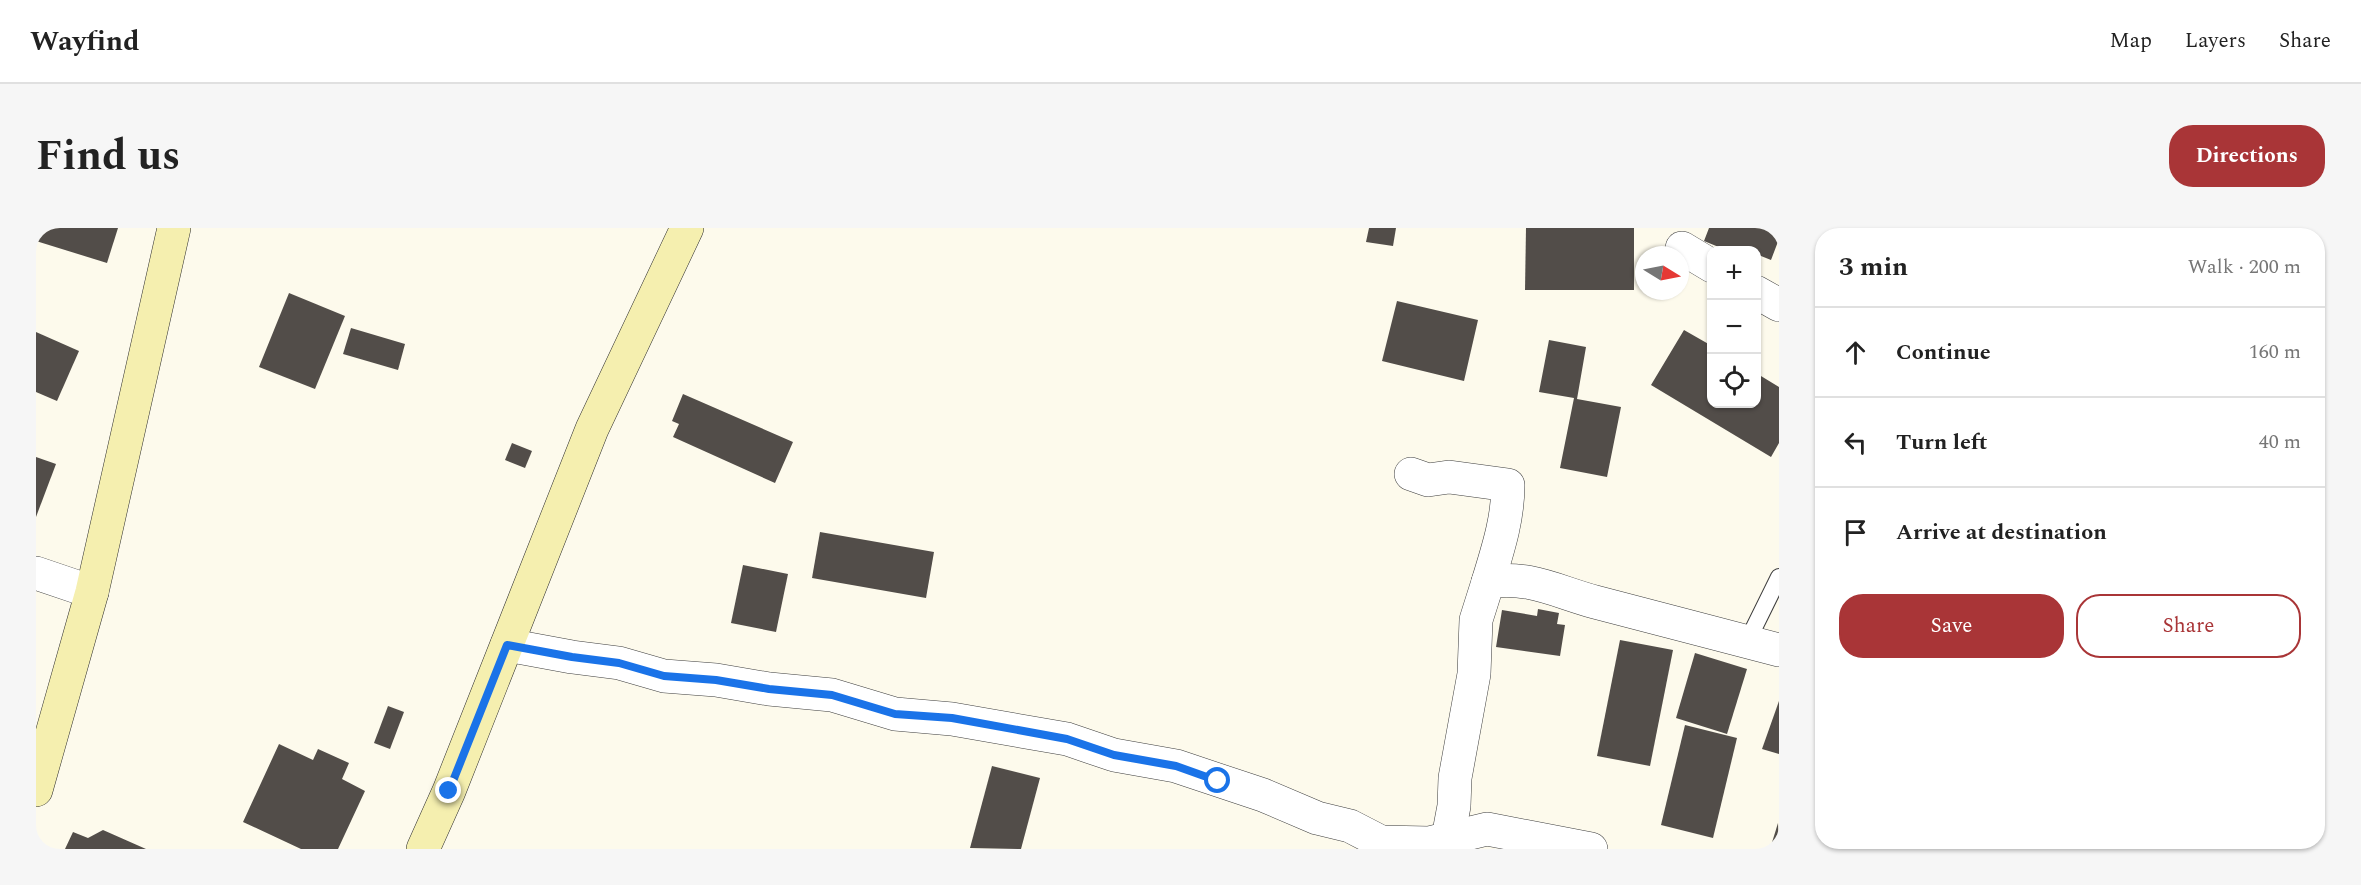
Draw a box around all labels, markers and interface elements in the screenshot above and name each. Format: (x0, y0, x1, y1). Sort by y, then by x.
text: Wayfind (30, 20, 139, 63)
text: Map (2110, 25, 2152, 57)
text: Layers (2185, 25, 2246, 57)
text: Share (2279, 25, 2331, 57)
text: Find us (36, 125, 180, 188)
button: Directions (2169, 125, 2325, 187)
north arrow (1635, 246, 1689, 300)
map controls (1707, 246, 1761, 408)
button: + (1707, 246, 1761, 300)
text: 3 min (1839, 247, 1908, 287)
text: Walk · 200 m (2188, 252, 2301, 282)
button: − (1707, 300, 1761, 354)
icon: ahead (1839, 336, 1872, 369)
text: Continue (1896, 336, 1991, 369)
text: 160 m (2249, 337, 2301, 367)
button: locate (1707, 354, 1761, 408)
icon: left (1839, 426, 1872, 459)
text: Turn left (1896, 426, 1988, 459)
text: 40 m (2259, 427, 2301, 457)
icon: arrive (1839, 516, 1872, 549)
text: Arrive at destination (1896, 516, 2107, 549)
button: Save (1839, 594, 2064, 658)
button: Share (2076, 594, 2301, 658)
route start (1204, 767, 1230, 793)
route end (435, 777, 461, 803)

